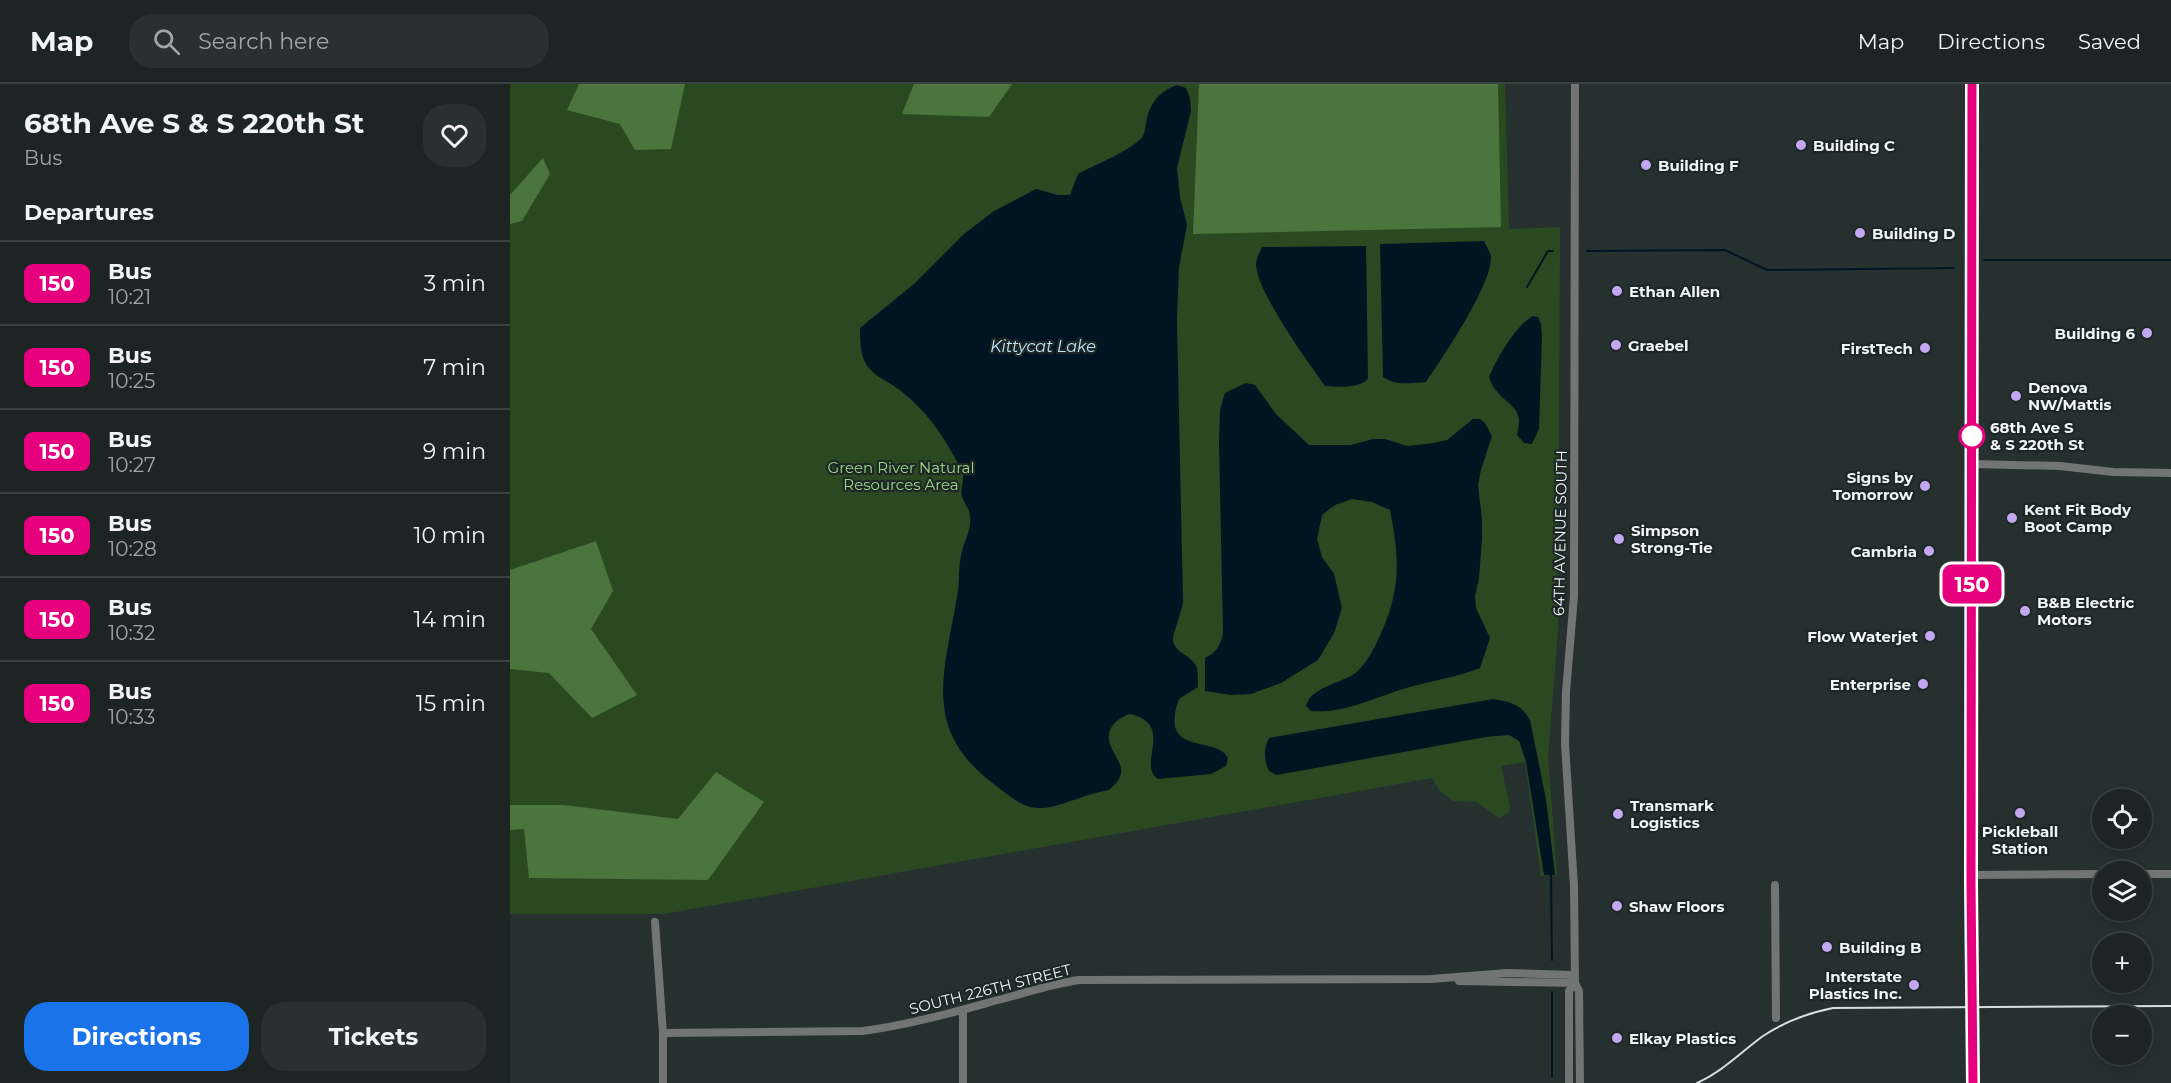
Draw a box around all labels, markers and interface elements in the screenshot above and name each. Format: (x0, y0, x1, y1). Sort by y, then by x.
search box (129, 14, 549, 68)
text: Map (30, 24, 93, 58)
icon: search (150, 25, 183, 58)
text: Search here (198, 28, 329, 55)
text: Map (1858, 29, 1904, 54)
text: Directions (1937, 29, 2045, 54)
text: Saved (2078, 29, 2141, 54)
button: heart (423, 104, 486, 167)
text: 68th Ave S & S 220th St (24, 106, 364, 140)
place label: Building C (1813, 136, 1895, 155)
marker: Building C (1794, 138, 1808, 152)
text: Bus (24, 146, 62, 170)
place label: Building F (1658, 156, 1739, 175)
marker: Building F (1639, 158, 1653, 172)
text: Departures (24, 199, 154, 226)
place label: Building D (1872, 224, 1955, 243)
marker: Building D (1853, 226, 1867, 240)
text: Bus (108, 258, 152, 285)
text: 3 min (424, 270, 486, 297)
text: 150 (40, 271, 75, 296)
place label: Ethan Allen (1629, 282, 1720, 301)
marker: Ethan Allen (1610, 284, 1624, 298)
text: 10:21 (108, 285, 151, 309)
place label: Building 6 (2055, 324, 2135, 343)
marker: Building 6 (2140, 326, 2154, 340)
place label: Graebel (1628, 336, 1689, 355)
water label: Kittycat Lake (990, 337, 1096, 356)
marker: Graebel (1609, 338, 1623, 352)
place label: FirstTech (1841, 339, 1913, 358)
marker: FirstTech (1918, 341, 1932, 355)
text: Bus (108, 342, 152, 369)
text: 7 min (423, 354, 486, 381)
text: 150 (40, 355, 75, 380)
text: 10:25 (108, 369, 155, 393)
place label: Denova NW/Mattis (2028, 378, 2112, 414)
marker: Denova NW/Mattis (2009, 389, 2023, 403)
place label: 68th Ave S & S 220th St (1990, 418, 2085, 454)
marker: 68th Ave S & S 220th St (1959, 423, 1985, 449)
text: Bus (108, 426, 152, 453)
text: 9 min (423, 438, 486, 465)
text: 150 (40, 439, 75, 464)
street label: 64TH AVENUE SOUTH (1549, 450, 1571, 616)
text: 10:27 (108, 453, 156, 477)
park label: Green River Natural Resources Area (828, 458, 974, 494)
place label: Signs by Tomorrow (1833, 468, 1914, 504)
marker: Signs by Tomorrow (1918, 479, 1932, 493)
place label: Kent Fit Body Boot Camp (2024, 500, 2132, 536)
text: Bus (108, 510, 152, 537)
marker: Kent Fit Body Boot Camp (2005, 511, 2019, 525)
place label: Simpson Strong-Tie (1631, 521, 1713, 557)
text: 10 min (414, 522, 486, 549)
text: 150 (40, 523, 75, 548)
marker: Simpson Strong-Tie (1612, 532, 1626, 546)
text: 10:28 (108, 537, 157, 561)
place label: Cambria (1851, 542, 1917, 561)
marker: Cambria (1922, 544, 1936, 558)
line badge: 150 (1938, 564, 2006, 604)
text: 150 (1955, 572, 1990, 597)
place label: B&B Electric Motors (2037, 593, 2135, 629)
text: Bus (108, 594, 152, 621)
marker: B&B Electric Motors (2018, 604, 2032, 618)
text: 14 min (414, 606, 486, 633)
text: 150 (40, 607, 75, 632)
text: 10:32 (108, 621, 155, 645)
place label: Flow Waterjet (1807, 627, 1918, 646)
marker: Flow Waterjet (1923, 629, 1937, 643)
place label: Enterprise (1830, 675, 1911, 694)
marker: Enterprise (1916, 677, 1930, 691)
text: Bus (108, 678, 152, 705)
text: 15 min (416, 690, 486, 717)
text: 150 (40, 691, 75, 716)
text: 10:33 (108, 705, 155, 729)
map controls (2092, 789, 2152, 1065)
button: locate (2092, 789, 2152, 849)
place label: Transmark Logistics (1630, 796, 1714, 832)
marker: Pickleball Station (2013, 806, 2027, 820)
marker: Transmark Logistics (1611, 807, 1625, 821)
place label: Pickleball Station (1982, 822, 2058, 858)
button: layers (2092, 861, 2152, 921)
place label: Shaw Floors (1629, 897, 1725, 916)
marker: Shaw Floors (1610, 899, 1624, 913)
button: + (2092, 933, 2152, 993)
place label: Building B (1839, 938, 1921, 957)
marker: Building B (1820, 940, 1834, 954)
street label: SOUTH 226TH STREET (907, 960, 1073, 1018)
place label: Interstate Plastics Inc. (1809, 967, 1902, 1003)
marker: Interstate Plastics Inc. (1907, 978, 1921, 992)
button: Directions (24, 1002, 249, 1071)
button: Tickets (261, 1002, 486, 1071)
button: − (2092, 1005, 2152, 1065)
place label: Elkay Plastics (1629, 1029, 1736, 1048)
marker: Elkay Plastics (1610, 1031, 1624, 1045)

